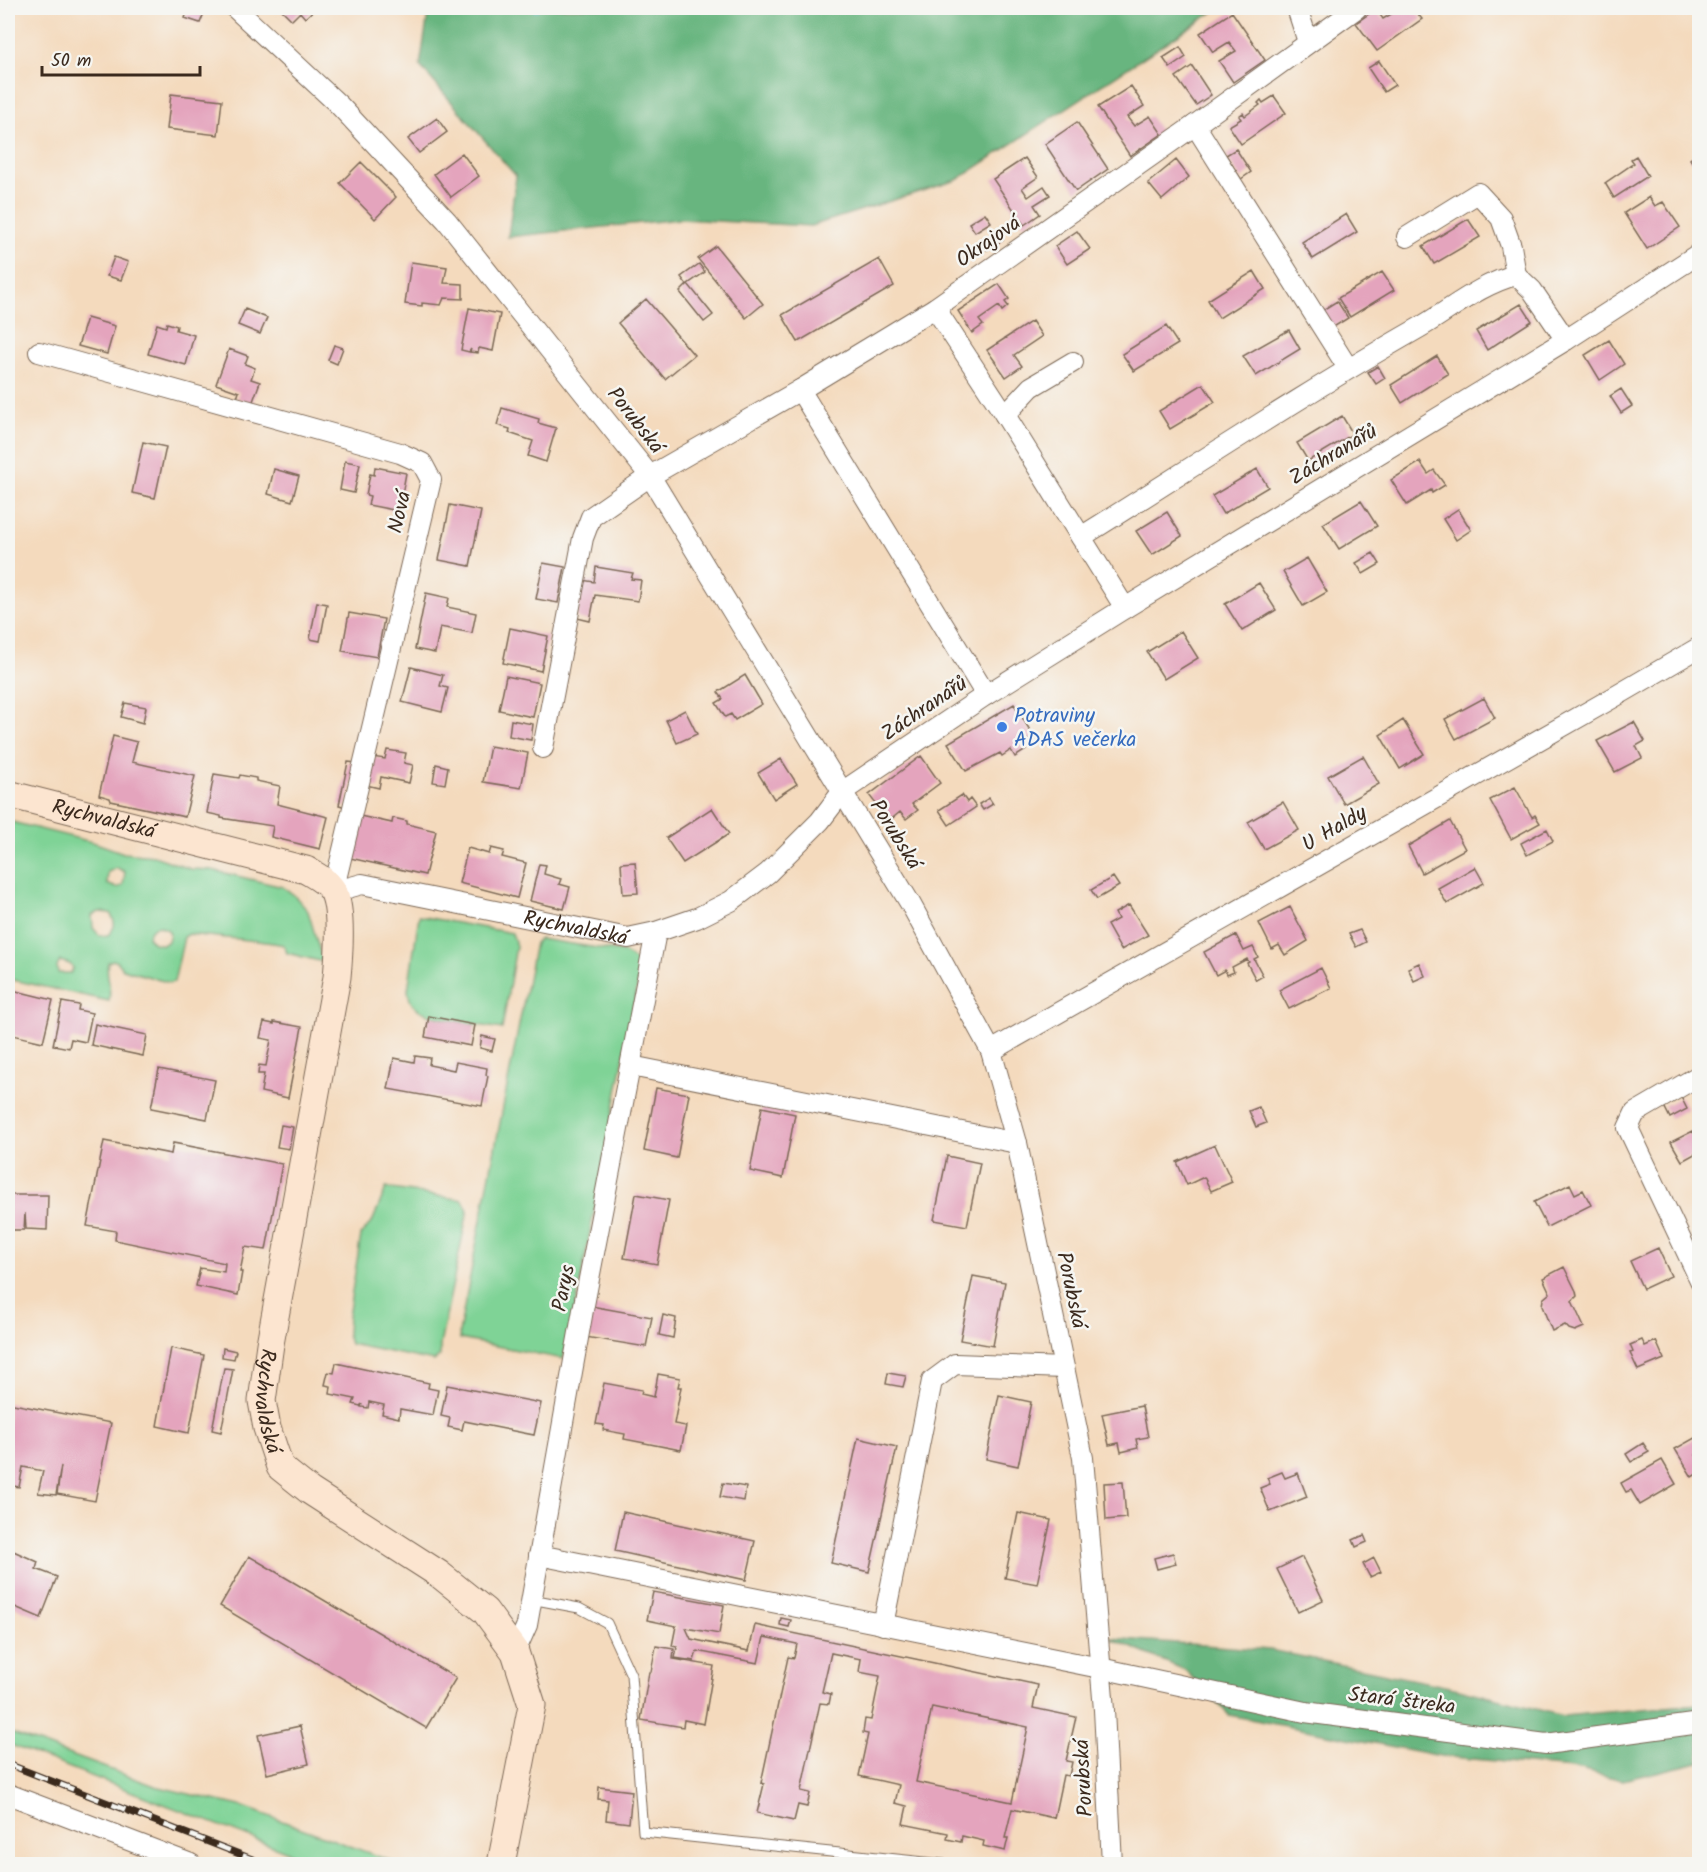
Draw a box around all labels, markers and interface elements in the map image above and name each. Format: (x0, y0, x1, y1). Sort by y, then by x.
scale bar (42, 39, 200, 77)
text: 50 m (51, 47, 91, 76)
street label: Okrajová (949, 207, 1030, 277)
street label: Porubská (598, 380, 673, 463)
street label: Záchranářů (1283, 416, 1384, 495)
street label: Nová (380, 486, 422, 537)
street label: Záchranářů (875, 668, 975, 750)
place label: Potraviny ADAS večerka (1014, 700, 1136, 757)
marker: Potraviny ADAS večerka (995, 720, 1009, 734)
street label: Rychvaldská (48, 791, 161, 850)
street label: Porubská (860, 793, 930, 878)
street label: U Haldy (1296, 797, 1374, 861)
street label: Rychvaldská (520, 902, 633, 956)
street label: Porubská (1046, 1249, 1095, 1334)
street label: Parys (544, 1262, 585, 1315)
street label: Rychvaldská (244, 1347, 290, 1460)
street label: Stará štreka (1346, 1679, 1457, 1724)
street label: Porubská (1066, 1736, 1103, 1818)

